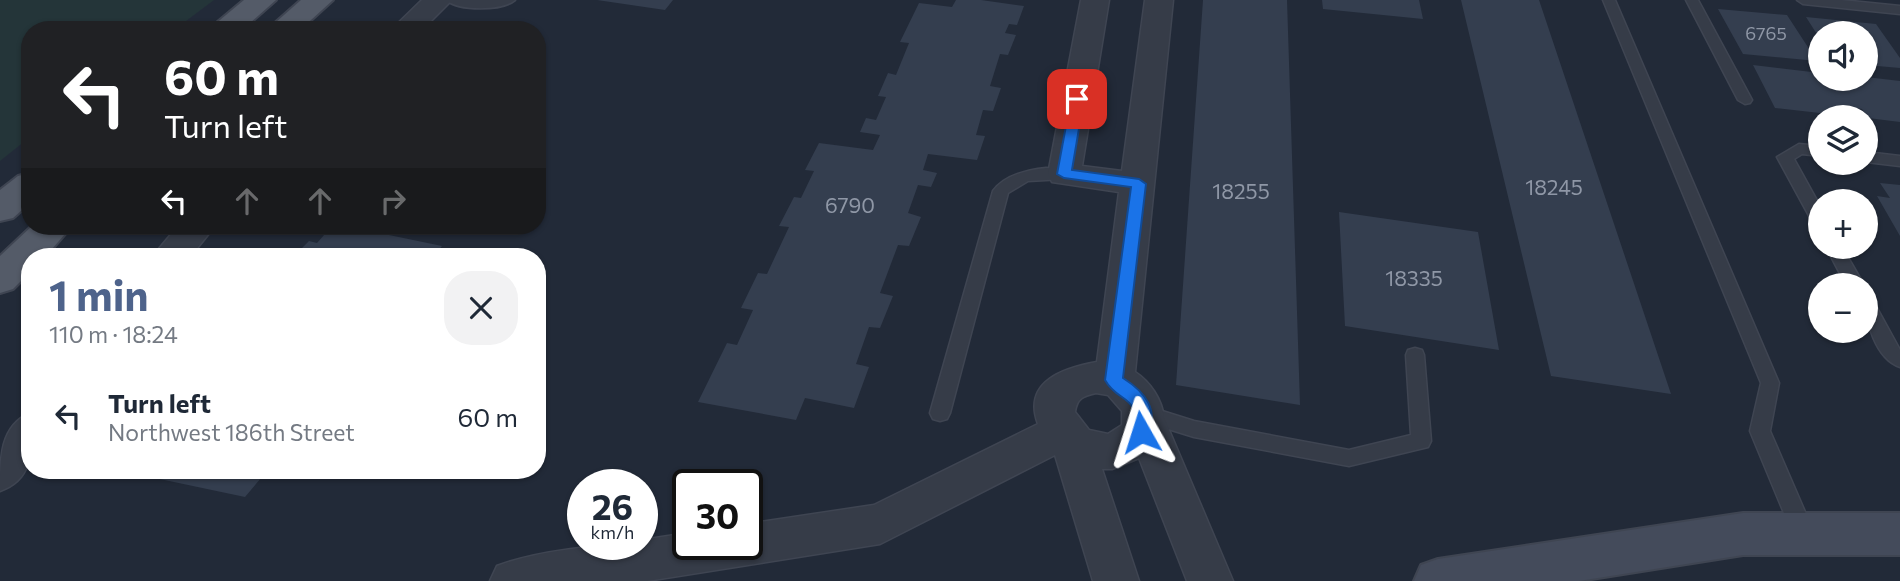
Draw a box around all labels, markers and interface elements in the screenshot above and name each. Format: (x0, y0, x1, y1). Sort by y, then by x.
map controls (1808, 21, 1878, 343)
button: sound (1808, 21, 1878, 91)
house number: 6765 (1745, 22, 1787, 44)
text: 60 m (164, 45, 279, 105)
icon: left (49, 49, 140, 140)
pin (1047, 69, 1107, 129)
icon: arrive (1058, 80, 1096, 118)
text: Turn left (164, 105, 288, 145)
button: layers (1808, 105, 1878, 175)
house number: 18245 (1525, 174, 1583, 199)
house number: 18255 (1212, 178, 1270, 203)
icon: left (155, 182, 193, 220)
icon: ahead (228, 182, 266, 220)
icon: ahead (301, 182, 339, 220)
icon: right (374, 182, 412, 220)
button: + (1808, 189, 1878, 259)
house number: 6790 (825, 192, 875, 217)
house number: 18335 (1385, 265, 1443, 290)
text: 1 min (49, 268, 149, 320)
button: close (444, 271, 518, 345)
button: − (1808, 273, 1878, 343)
text: 110 m · 18:24 (49, 320, 178, 348)
text: Turn left (108, 387, 211, 418)
position arrow (1104, 395, 1178, 469)
icon: left (49, 397, 87, 435)
text: 60 m (458, 401, 518, 432)
text: Northwest 186th Street (108, 418, 355, 446)
speed limit sign: 30 (672, 469, 763, 560)
text: 26 (592, 484, 633, 527)
text: km/h (591, 521, 634, 543)

